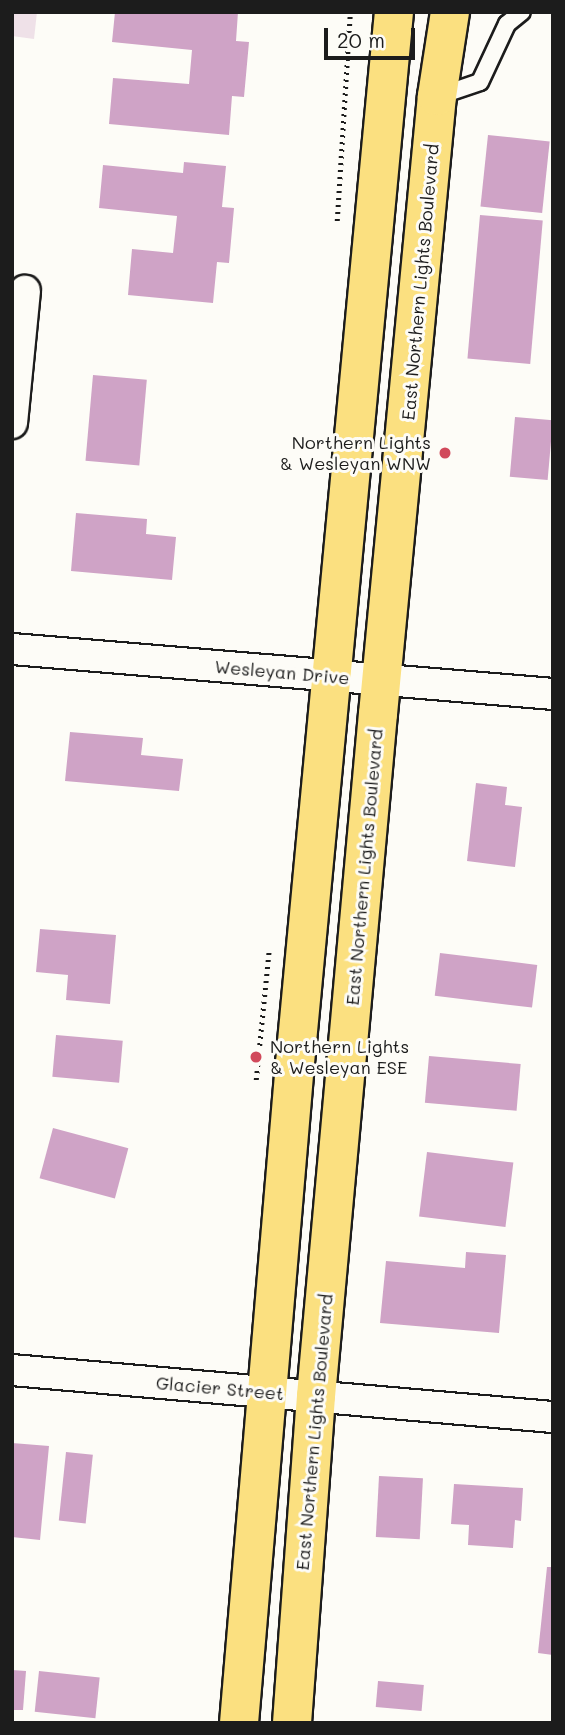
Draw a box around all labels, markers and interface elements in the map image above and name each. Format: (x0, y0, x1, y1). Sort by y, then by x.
scale bar (327, 14, 418, 58)
text: 20 m (337, 26, 385, 53)
street label: East Northern Lights Boulevard (397, 143, 443, 421)
place label: Northern Lights & Wesleyan WNW (280, 432, 431, 474)
marker: Northern Lights & Wesleyan WNW (437, 445, 453, 461)
street label: Wesleyan Drive (214, 655, 350, 689)
street label: East Northern Lights Boulevard (341, 728, 387, 1006)
place label: Northern Lights & Wesleyan ESE (270, 1036, 409, 1078)
marker: Northern Lights & Wesleyan ESE (248, 1049, 264, 1065)
street label: East Northern Lights Boulevard (291, 1293, 337, 1571)
street label: Glacier Street (155, 1372, 285, 1404)

